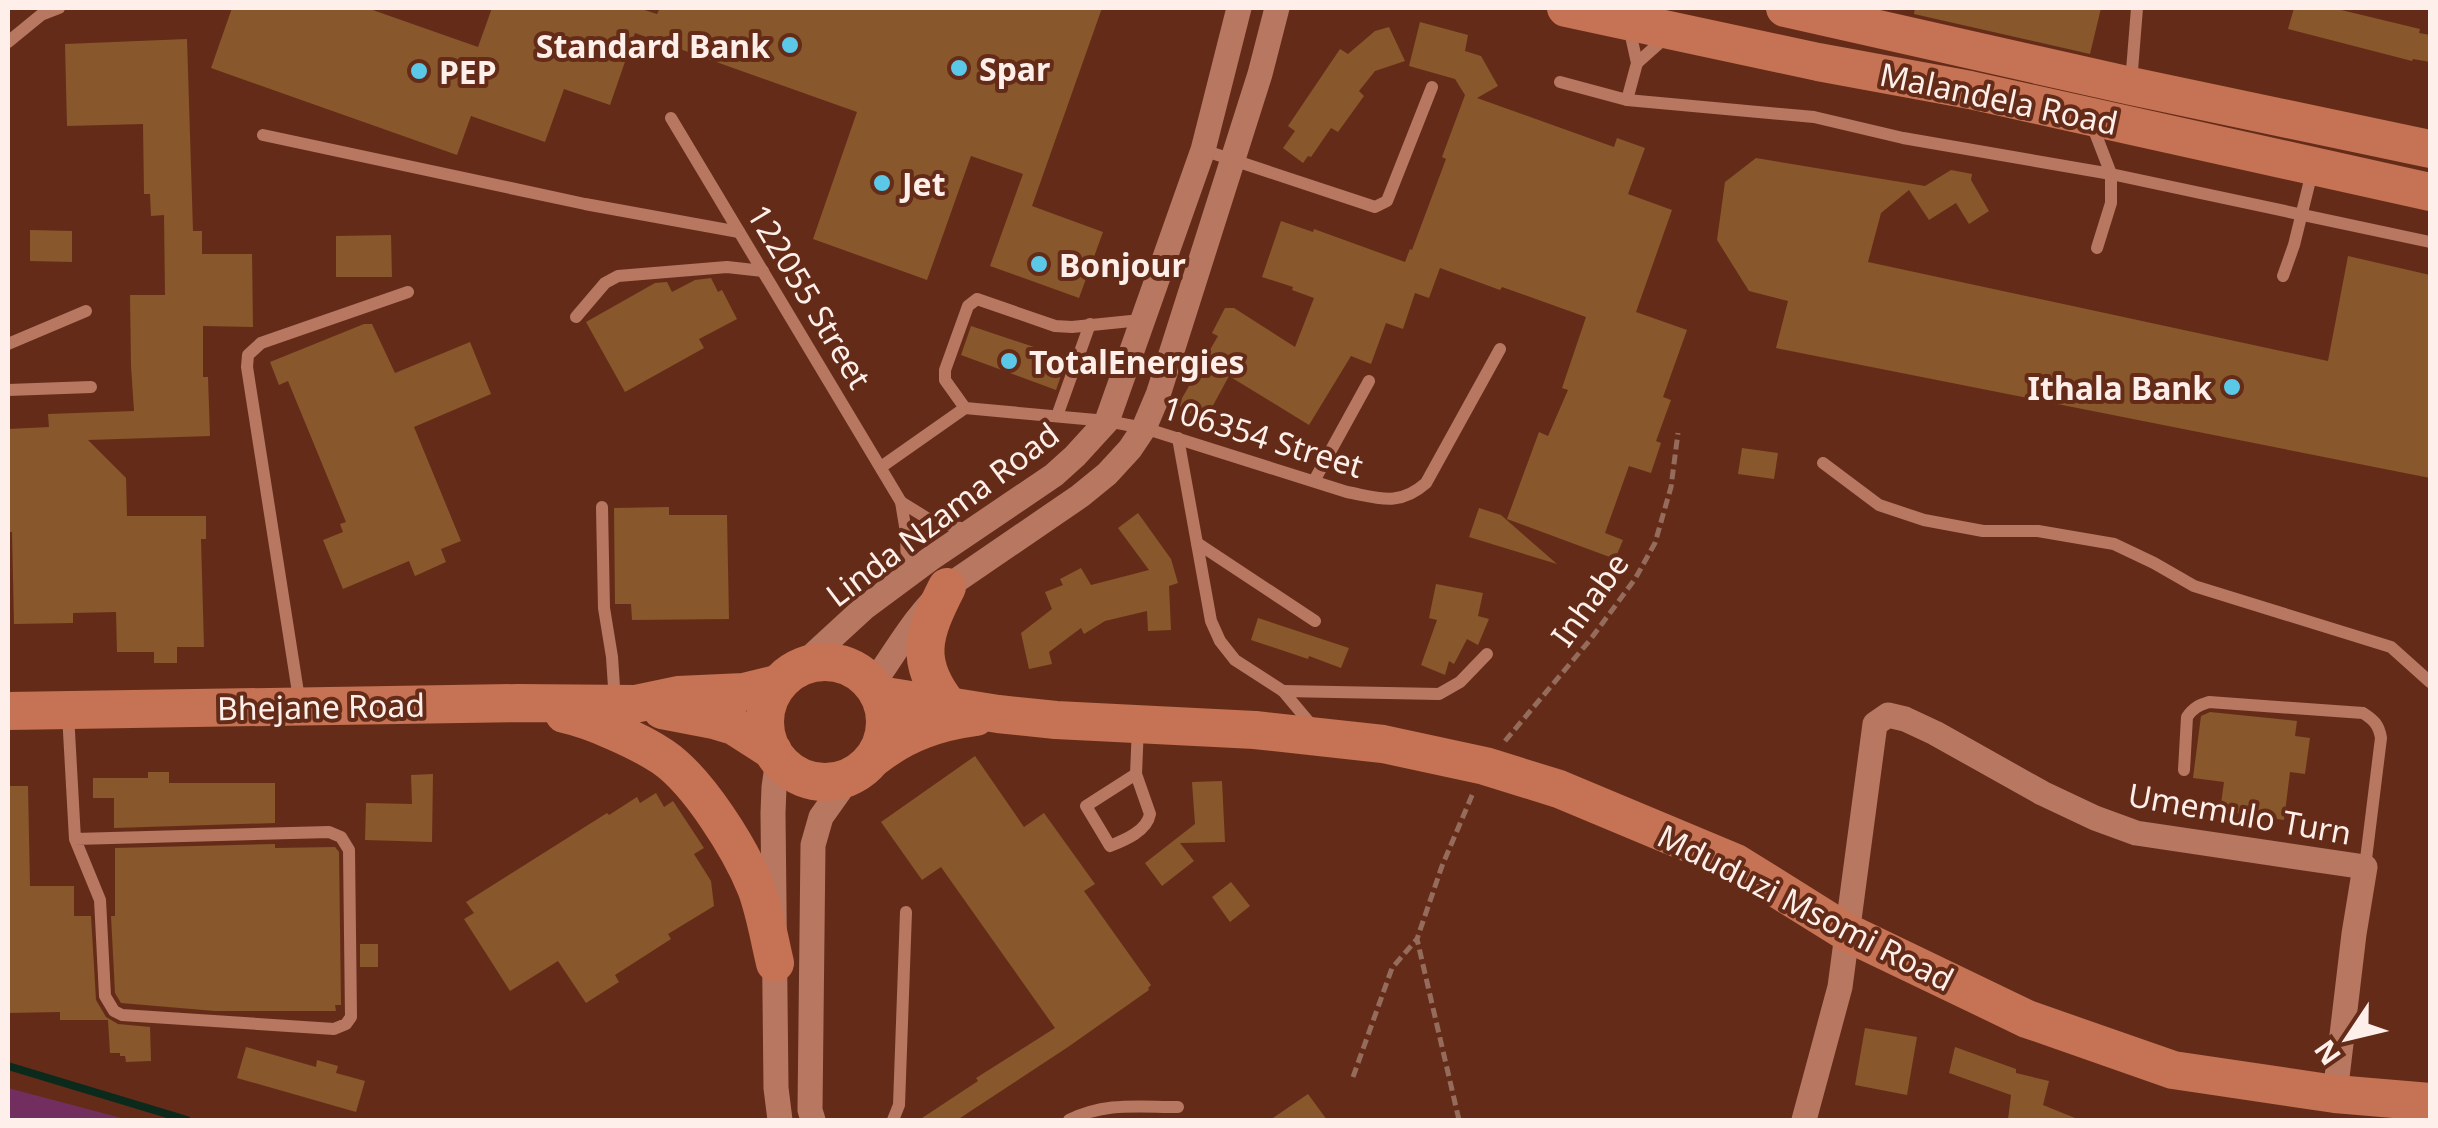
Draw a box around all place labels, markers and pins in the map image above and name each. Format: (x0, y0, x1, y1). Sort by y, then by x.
place label: Standard Bank (536, 24, 770, 67)
marker: Standard Bank (779, 34, 801, 56)
place label: Spar (979, 47, 1050, 90)
place label: PEP (439, 50, 497, 93)
marker: Spar (948, 57, 970, 79)
marker: PEP (408, 60, 430, 82)
place label: Jet (899, 162, 946, 205)
marker: Jet (871, 172, 893, 194)
place label: Bonjour (1059, 243, 1186, 286)
marker: Bonjour (1028, 253, 1050, 275)
place label: TotalEnergies (1029, 340, 1245, 383)
marker: TotalEnergies (998, 350, 1020, 372)
place label: Ithala Bank (2028, 366, 2212, 409)
marker: Ithala Bank (2221, 376, 2243, 398)

